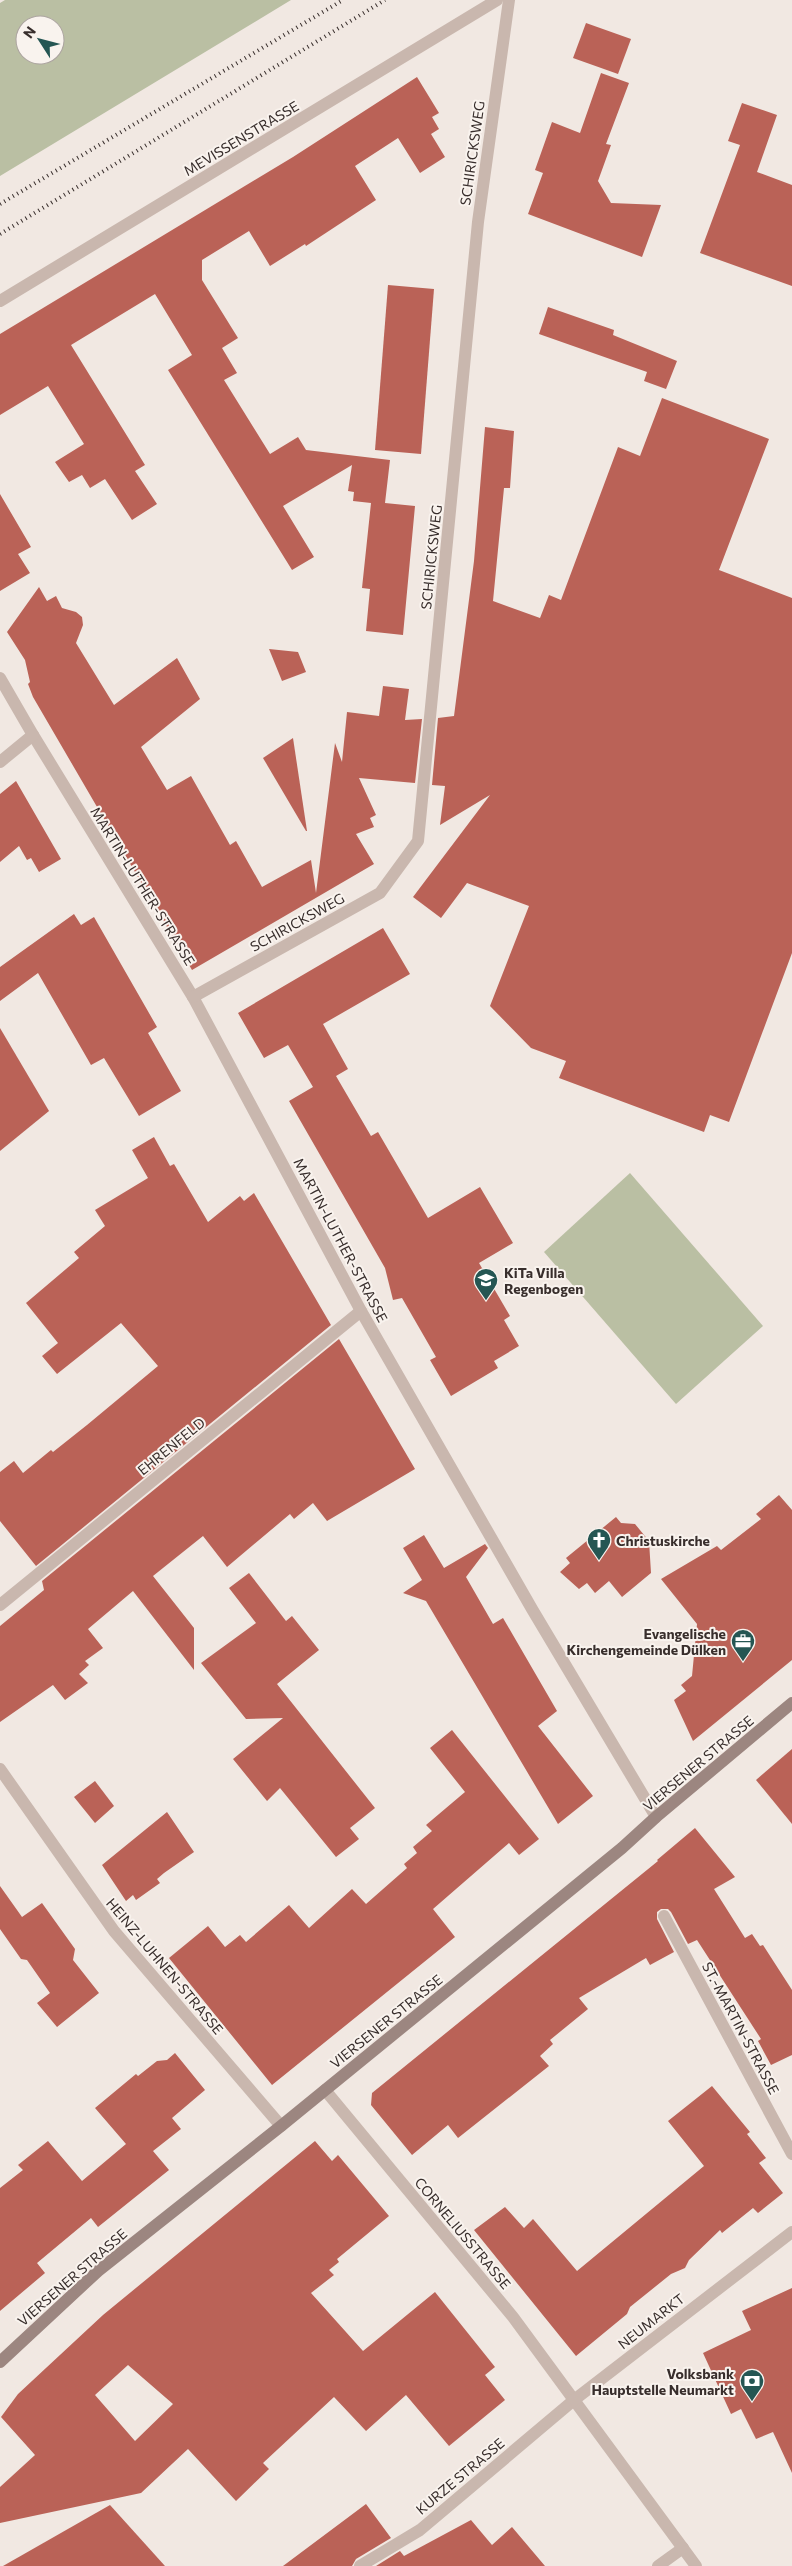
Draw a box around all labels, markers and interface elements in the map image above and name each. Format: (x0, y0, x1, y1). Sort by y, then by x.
north arrow (15, 15, 65, 65)
text: N (19, 23, 39, 41)
street label: MEVISSENSTRASSE (180, 97, 302, 179)
street label: SCHIRICKSWEG (456, 100, 488, 206)
street label: SCHIRICKSWEG (417, 504, 445, 610)
street label: MARTIN-LUTHER-STRASSE (87, 804, 199, 968)
street label: SCHIRICKSWEG (247, 889, 347, 955)
street label: MARTIN-LUTHER-STRASSE (290, 1155, 392, 1325)
place label: KiTa Villa Regenbogen (504, 1264, 583, 1297)
school or university icon: KiTa Villa Regenbogen (473, 1267, 499, 1301)
street label: EHRENFELD (134, 1414, 208, 1478)
church icon: Christuskirche (586, 1527, 612, 1561)
place label: Christuskirche (616, 1532, 710, 1549)
place label: Evangelische Kirchengemeinde Dülken (566, 1625, 726, 1658)
office icon: Evangelische Kirchengemeinde Dülken (730, 1628, 756, 1662)
street label: VIERSENER STRASSE (639, 1712, 757, 1814)
street label: HEINZ-LUHNEN-STRASSE (103, 1894, 227, 2038)
street label: ST.-MARTIN-STRASSE (699, 1959, 783, 2097)
street label: VIERSENER STRASSE (326, 1971, 446, 2071)
street label: CORNELIUSSTRASSE (411, 2174, 515, 2292)
street label: VIERSENER STRASSE (14, 2225, 130, 2329)
street label: NEUMARKT (614, 2290, 688, 2352)
place label: Volksbank Hauptstelle Neumarkt (591, 2365, 734, 2398)
bank icon: Volksbank Hauptstelle Neumarkt (739, 2368, 765, 2402)
street label: KURZE STRASSE (412, 2434, 508, 2518)

